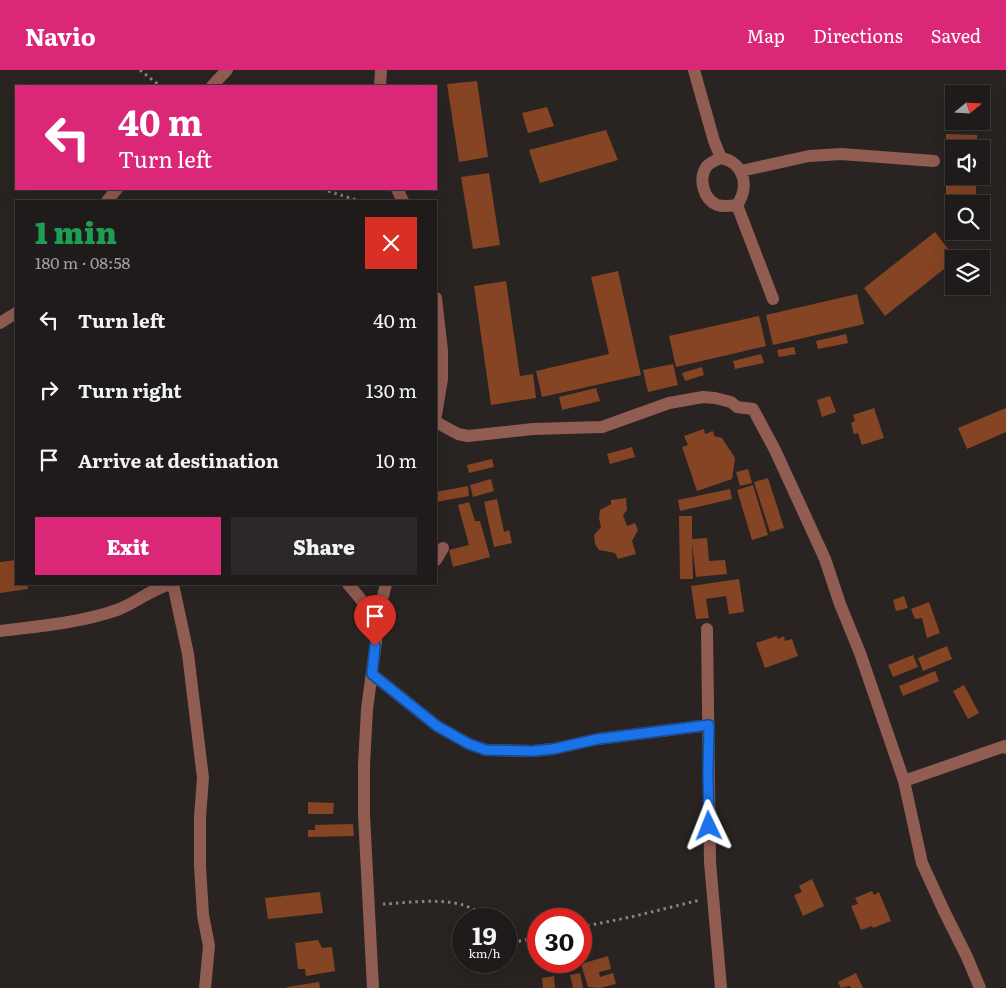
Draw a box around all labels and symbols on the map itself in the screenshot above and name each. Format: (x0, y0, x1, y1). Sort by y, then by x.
north arrow (945, 85, 990, 130)
pin (354, 595, 396, 646)
position arrow (682, 799, 734, 851)
speed limit sign: 30 (527, 908, 592, 973)

